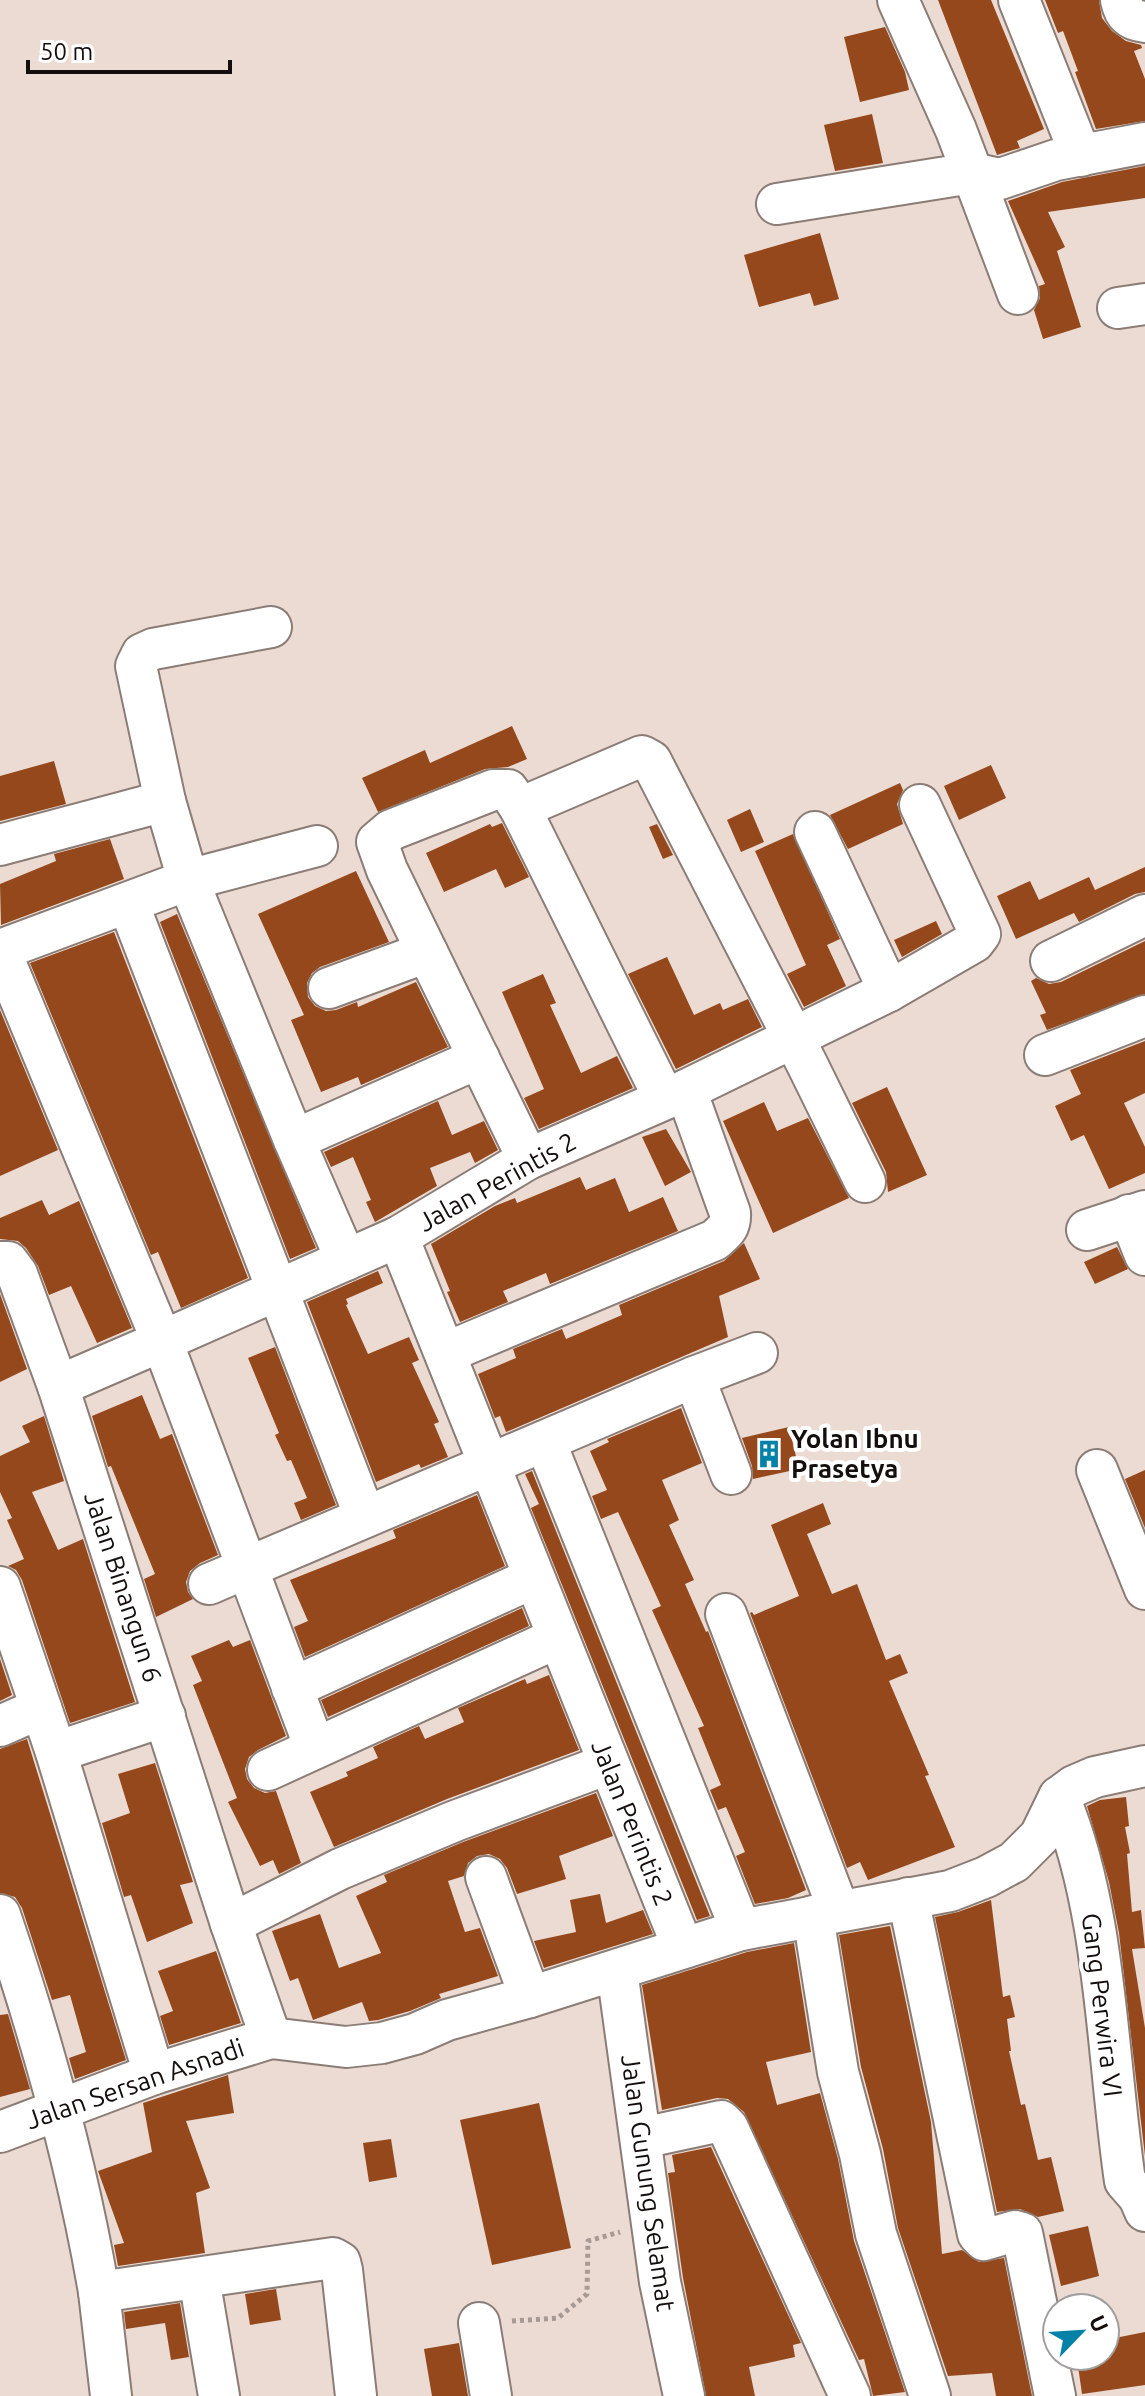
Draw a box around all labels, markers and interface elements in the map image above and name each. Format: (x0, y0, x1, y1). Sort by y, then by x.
scale bar (28, 24, 230, 74)
text: 50 m (40, 38, 93, 65)
street label: Jalan Perintis 2 (413, 1126, 581, 1237)
place label: Yolan Ibnu Prasetya (791, 1424, 919, 1483)
building icon: Yolan Ibnu Prasetya (754, 1439, 784, 1469)
street label: Jalan Binangun 6 (79, 1488, 168, 1686)
street label: Jalan Perintis 2 (586, 1736, 679, 1910)
street label: Gang Perwira VI (1077, 1911, 1128, 2098)
street label: Jalan Sersan Asnadi (22, 2033, 248, 2134)
street label: Jalan Gunung Selamat (616, 2053, 681, 2313)
north arrow (1041, 2292, 1121, 2372)
text: U (1085, 2311, 1114, 2336)

